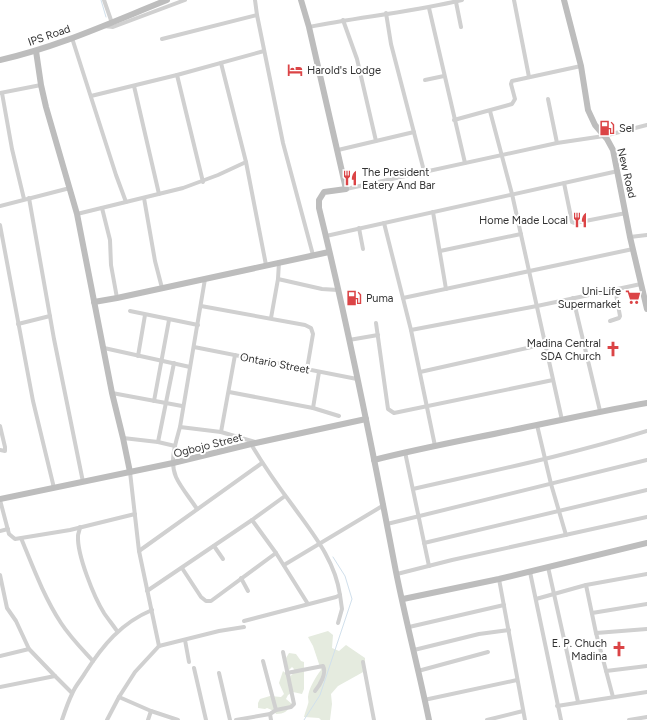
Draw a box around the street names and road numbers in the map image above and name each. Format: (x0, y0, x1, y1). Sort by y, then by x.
street label: IPS Road (26, 22, 72, 49)
street label: New Road (614, 147, 639, 199)
street label: Ontario Street (239, 350, 311, 377)
street label: Ogbojo Street (172, 431, 244, 460)

